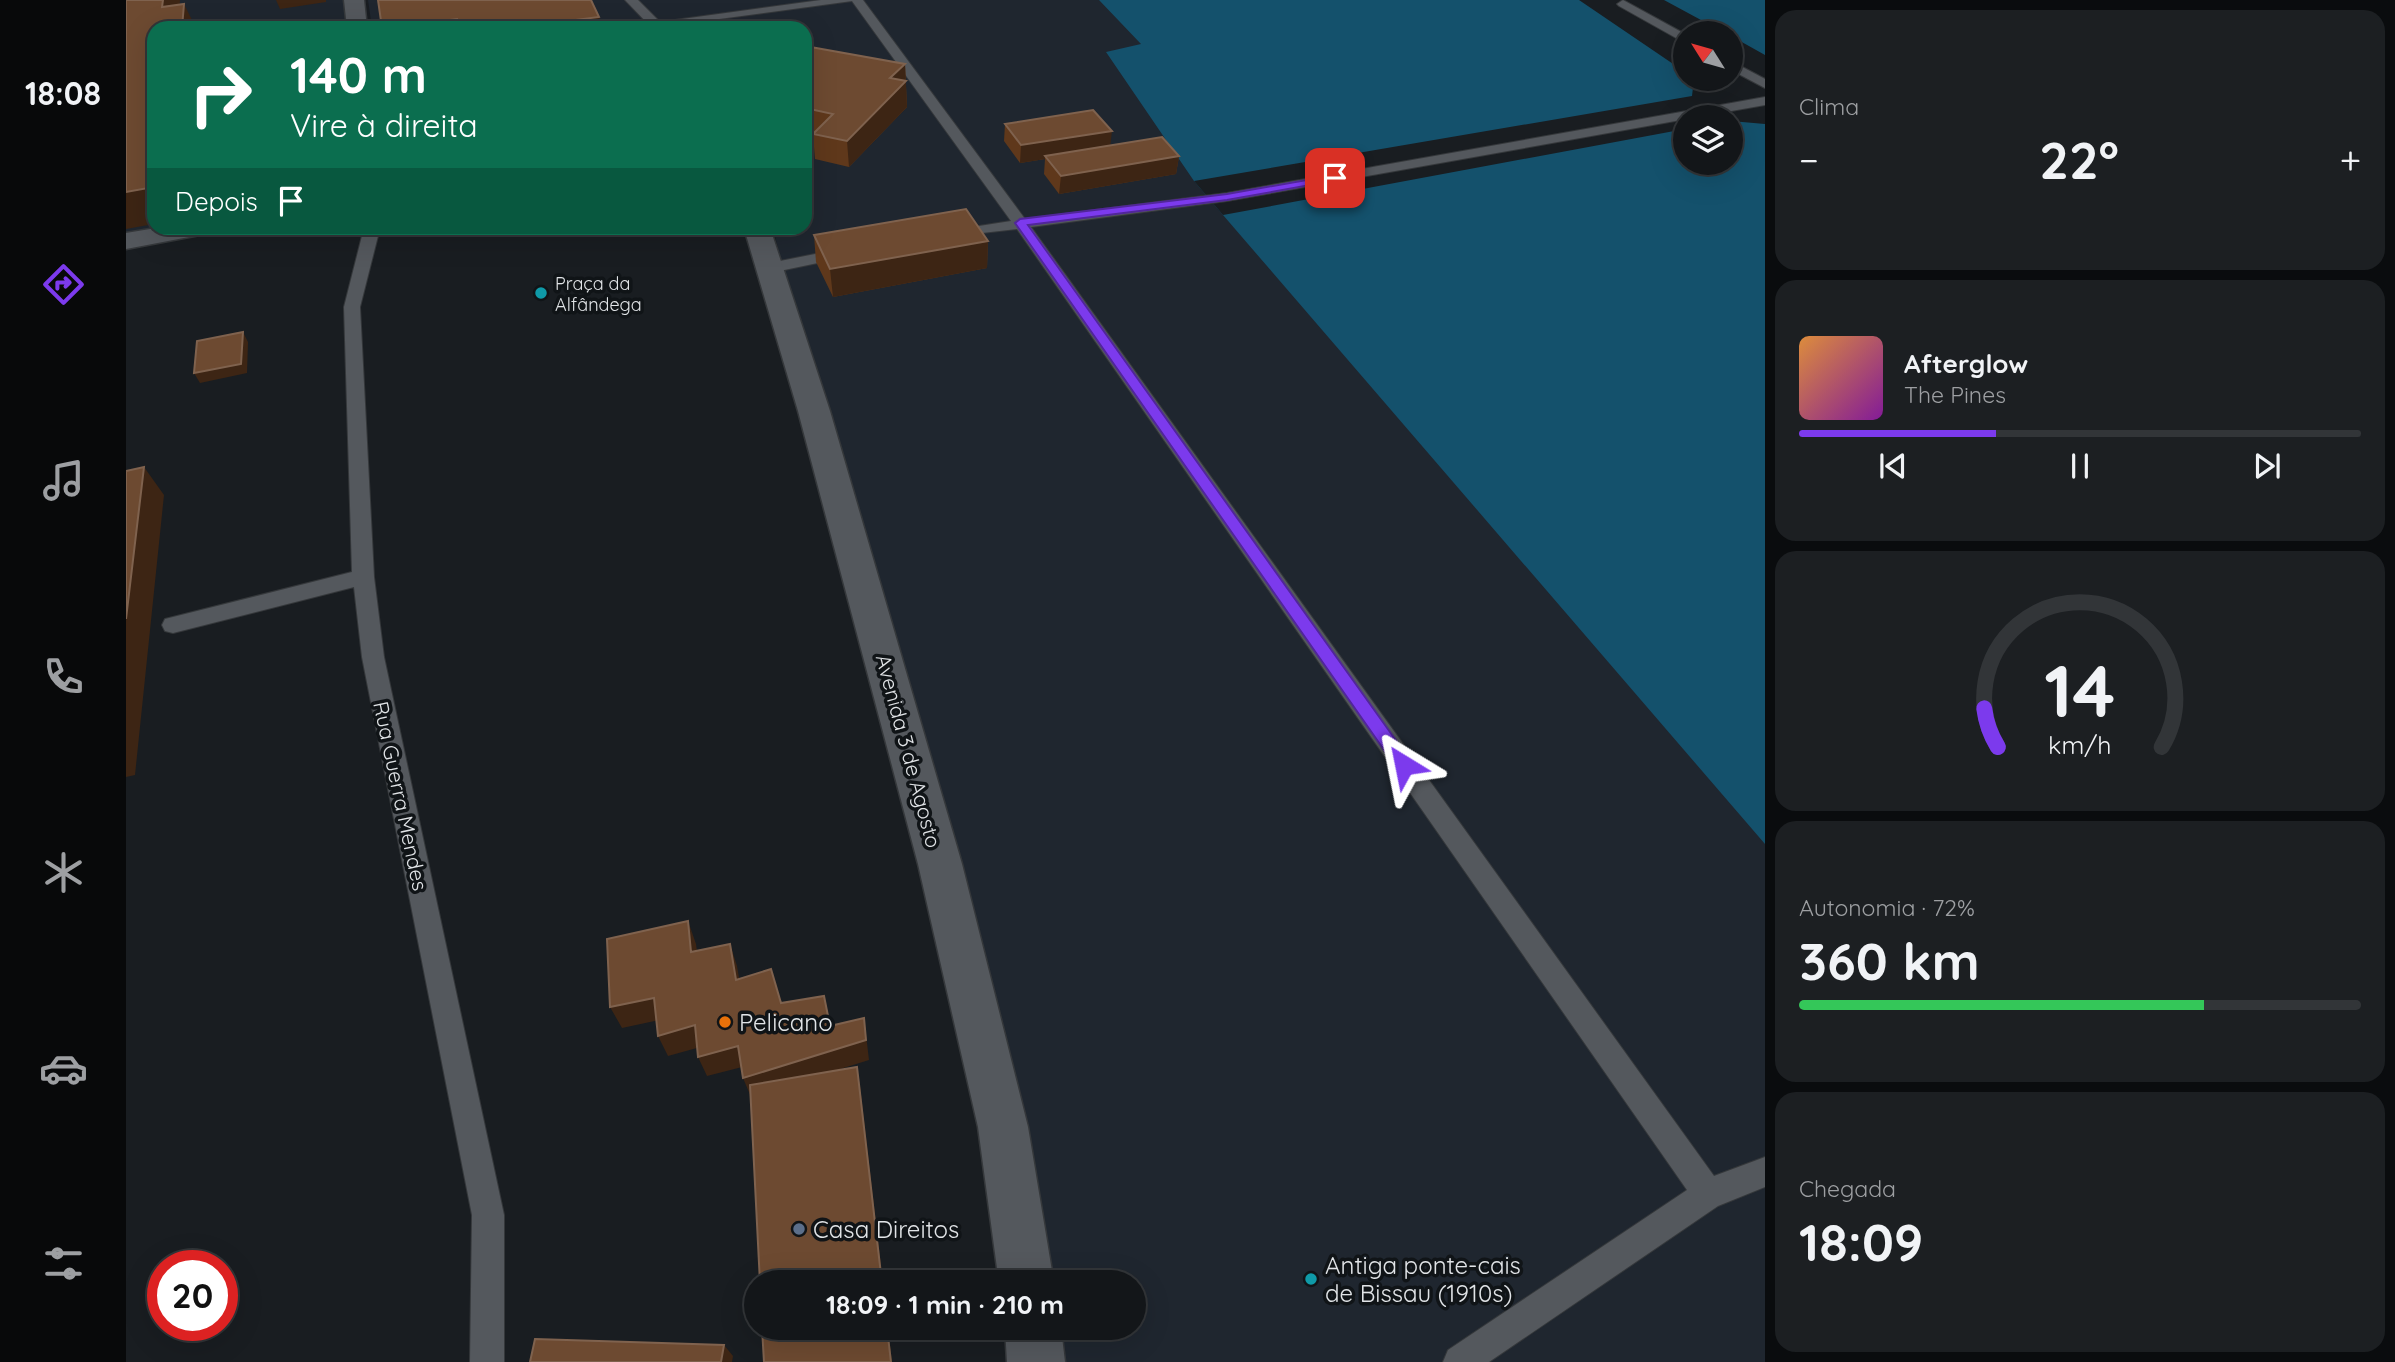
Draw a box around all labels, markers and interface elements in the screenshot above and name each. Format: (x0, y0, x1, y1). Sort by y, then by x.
north arrow (1673, 21, 1743, 91)
map controls (1673, 21, 1743, 175)
text: 140 m (290, 44, 427, 105)
icon: right (175, 49, 266, 140)
text: 18:08 (25, 73, 101, 113)
text: Clima (1799, 92, 1859, 121)
text: Vire à direita (290, 105, 478, 145)
button: layers (1673, 105, 1743, 175)
text: 22° (2039, 127, 2119, 192)
text: − (1799, 136, 1819, 184)
text: + (2340, 136, 2361, 184)
pin (1305, 148, 1365, 208)
icon: arrive (1316, 159, 1354, 197)
icon: arrive (272, 182, 310, 220)
text: Depois (175, 185, 258, 218)
icon: directions (39, 260, 88, 309)
place label: Praça da Alfândega (555, 272, 642, 316)
marker: Praça da Alfândega (533, 285, 549, 301)
text: Afterglow (1904, 347, 2028, 380)
text: The Pines (1904, 380, 2006, 409)
icon: previous (1874, 447, 1912, 485)
icon: pause (2061, 447, 2099, 485)
icon: next (2248, 447, 2286, 485)
icon: music (39, 456, 88, 505)
text: 14 (2044, 644, 2116, 735)
street label: Avenida 3 de Agosto (871, 651, 947, 851)
icon: phone (39, 652, 88, 701)
street label: Rua Guerra Mendes (368, 699, 434, 893)
position arrow (1367, 728, 1441, 802)
text: km/h (2048, 729, 2112, 760)
icon: climate (39, 848, 88, 897)
text: Autonomia · 72% (1799, 893, 1975, 922)
text: 360 km (1799, 928, 1980, 993)
place label: Pelicano (739, 1007, 833, 1037)
marker: Pelicano (717, 1014, 733, 1030)
icon: car (39, 1044, 88, 1093)
text: Chegada (1799, 1174, 1896, 1203)
text: 18:09 (1799, 1209, 1923, 1274)
place label: Casa Direitos (813, 1214, 959, 1244)
marker: Casa Direitos (791, 1221, 807, 1237)
icon: filters (39, 1239, 88, 1288)
speed limit sign: 20 (147, 1250, 238, 1341)
place label: Antiga ponte-cais de Bissau (1910s) (1325, 1250, 1521, 1308)
marker: Antiga ponte-cais de Bissau (1910s) (1303, 1271, 1319, 1287)
text: 18:09 · 1 min · 210 m (826, 1288, 1064, 1321)

